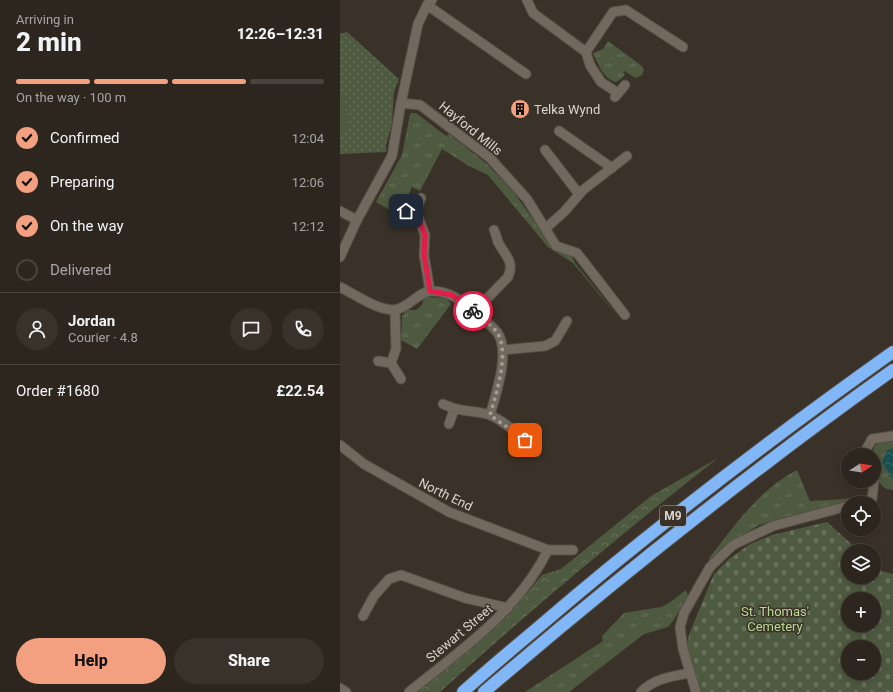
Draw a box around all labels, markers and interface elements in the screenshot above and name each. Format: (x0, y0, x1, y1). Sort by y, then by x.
text: Arriving in (16, 12, 74, 27)
text: 12:26–12:31 (237, 25, 324, 43)
text: 2 min (16, 27, 82, 57)
text: On the way · 100 m (16, 90, 126, 105)
street label: Hayford Mills (436, 98, 505, 159)
building icon: Telka Wynd (509, 98, 531, 120)
place label: Telka Wynd (534, 102, 600, 117)
icon: check (16, 127, 38, 149)
text: Confirmed (50, 129, 120, 147)
text: 12:04 (292, 131, 324, 146)
icon: check (16, 171, 38, 193)
text: Preparing (50, 173, 114, 191)
text: 12:06 (292, 175, 324, 190)
pin (389, 194, 423, 228)
icon: home (395, 200, 417, 222)
icon: check (16, 215, 38, 237)
text: On the way (50, 217, 124, 235)
text: 12:12 (292, 219, 324, 234)
text: Delivered (50, 261, 112, 279)
courier (453, 291, 493, 331)
icon: bike (462, 300, 484, 322)
button: person (16, 308, 58, 350)
button: chat (230, 308, 272, 350)
button: phone (282, 308, 324, 350)
text: Jordan (68, 312, 115, 330)
text: Courier · 4.8 (68, 330, 138, 345)
text: Order #1680 (16, 382, 99, 400)
text: £22.54 (276, 382, 324, 400)
pin (508, 423, 542, 457)
icon: bag (514, 429, 536, 451)
north arrow (841, 448, 881, 488)
map controls (841, 448, 881, 680)
street label: North End (416, 475, 475, 514)
button: locate (841, 496, 881, 536)
road number: M9 (660, 506, 686, 526)
button: layers (841, 544, 881, 584)
button: + (841, 592, 881, 632)
street label: Stewart Street (423, 601, 496, 666)
park label: St. Thomas' Cemetery (741, 604, 809, 634)
button: Help (16, 638, 166, 684)
button: Share (174, 638, 324, 684)
button: − (841, 640, 881, 680)

